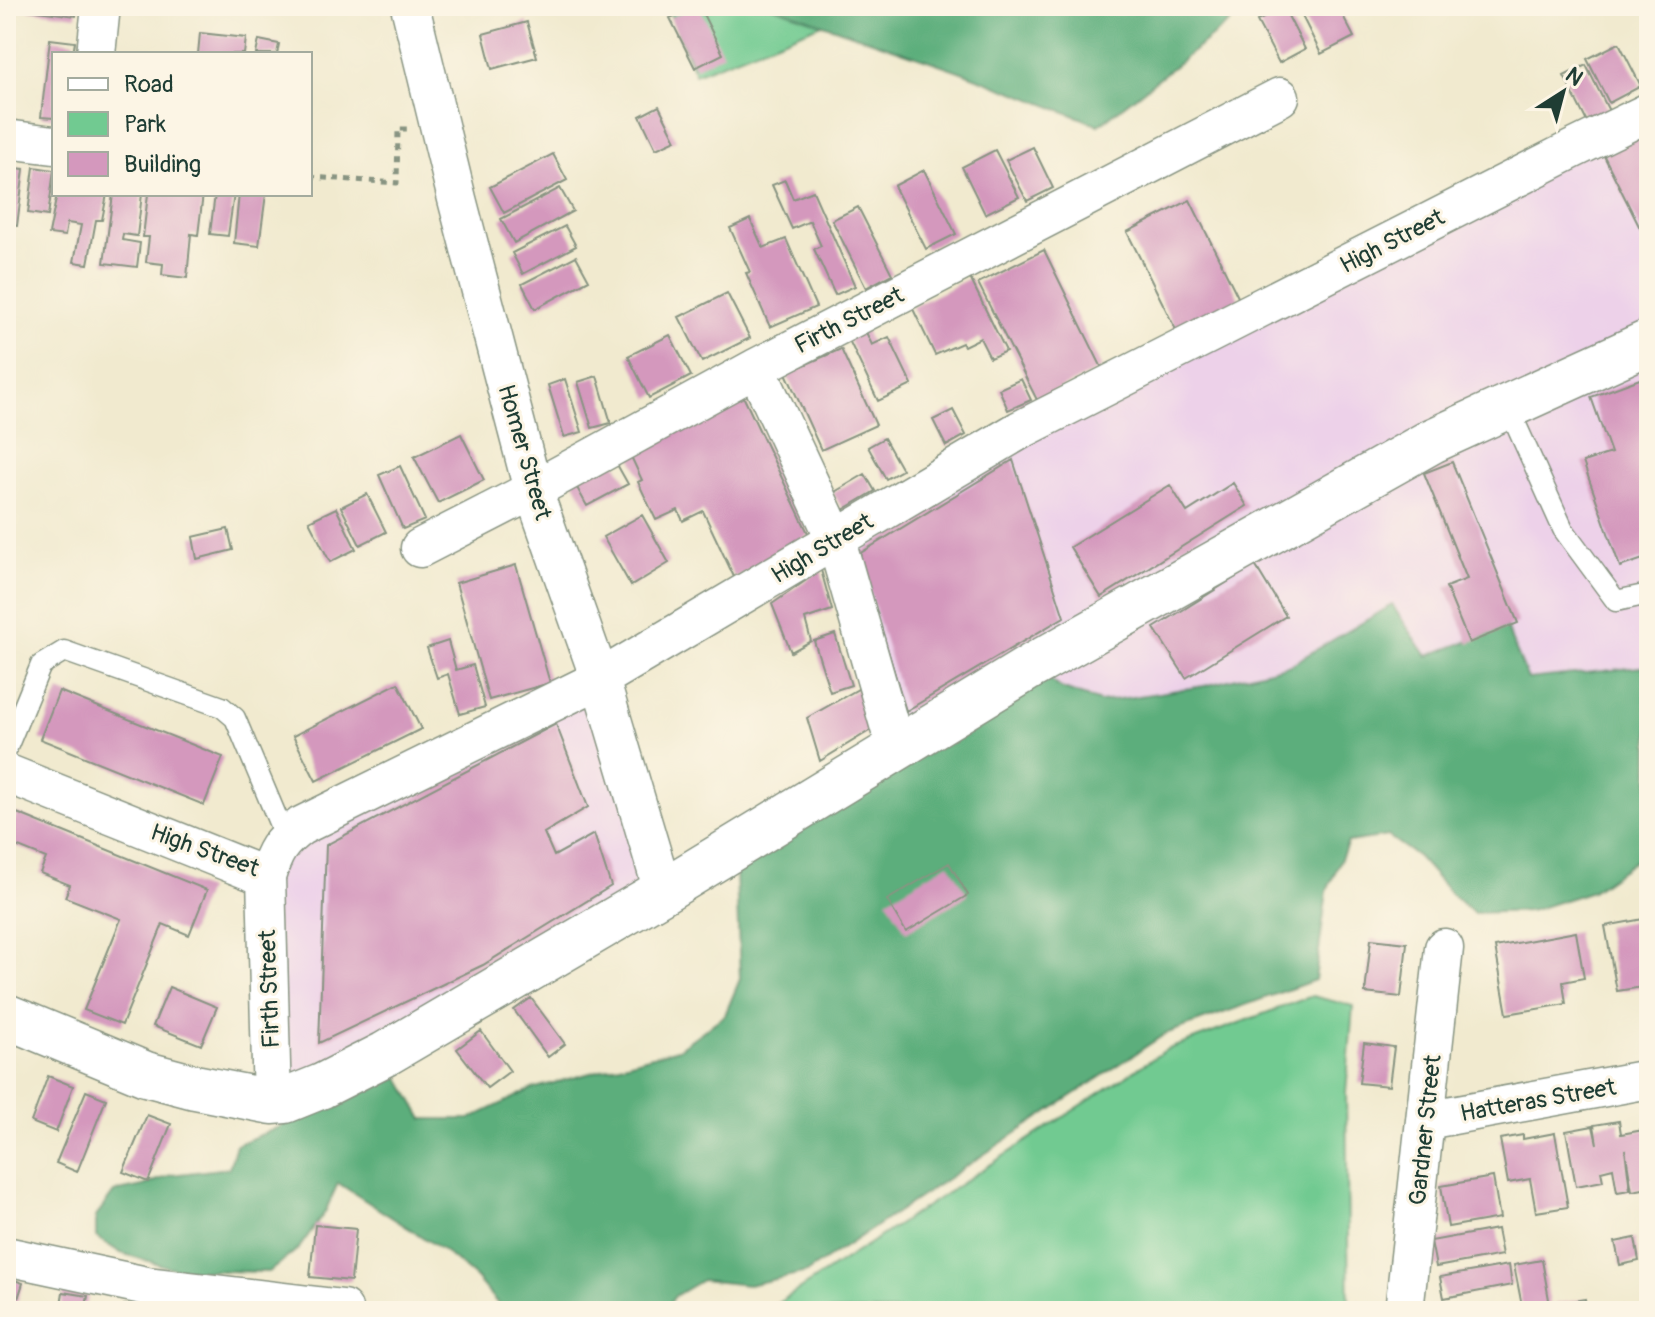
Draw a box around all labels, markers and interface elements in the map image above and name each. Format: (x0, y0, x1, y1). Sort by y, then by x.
legend (52, 52, 312, 196)
north arrow (1523, 52, 1603, 132)
text: N (1560, 61, 1589, 92)
text: Road (124, 70, 174, 99)
text: Park (124, 110, 166, 139)
text: Building (124, 150, 201, 179)
street label: High Street (1335, 203, 1450, 280)
street label: Firth Street (790, 280, 909, 360)
street label: Homer Street (491, 381, 558, 523)
street label: High Street (766, 507, 879, 590)
street label: High Street (147, 817, 263, 884)
street label: Firth Street (253, 929, 286, 1049)
street label: Gardner Street (1403, 1053, 1448, 1207)
street label: Hatteras Street (1458, 1072, 1619, 1128)

